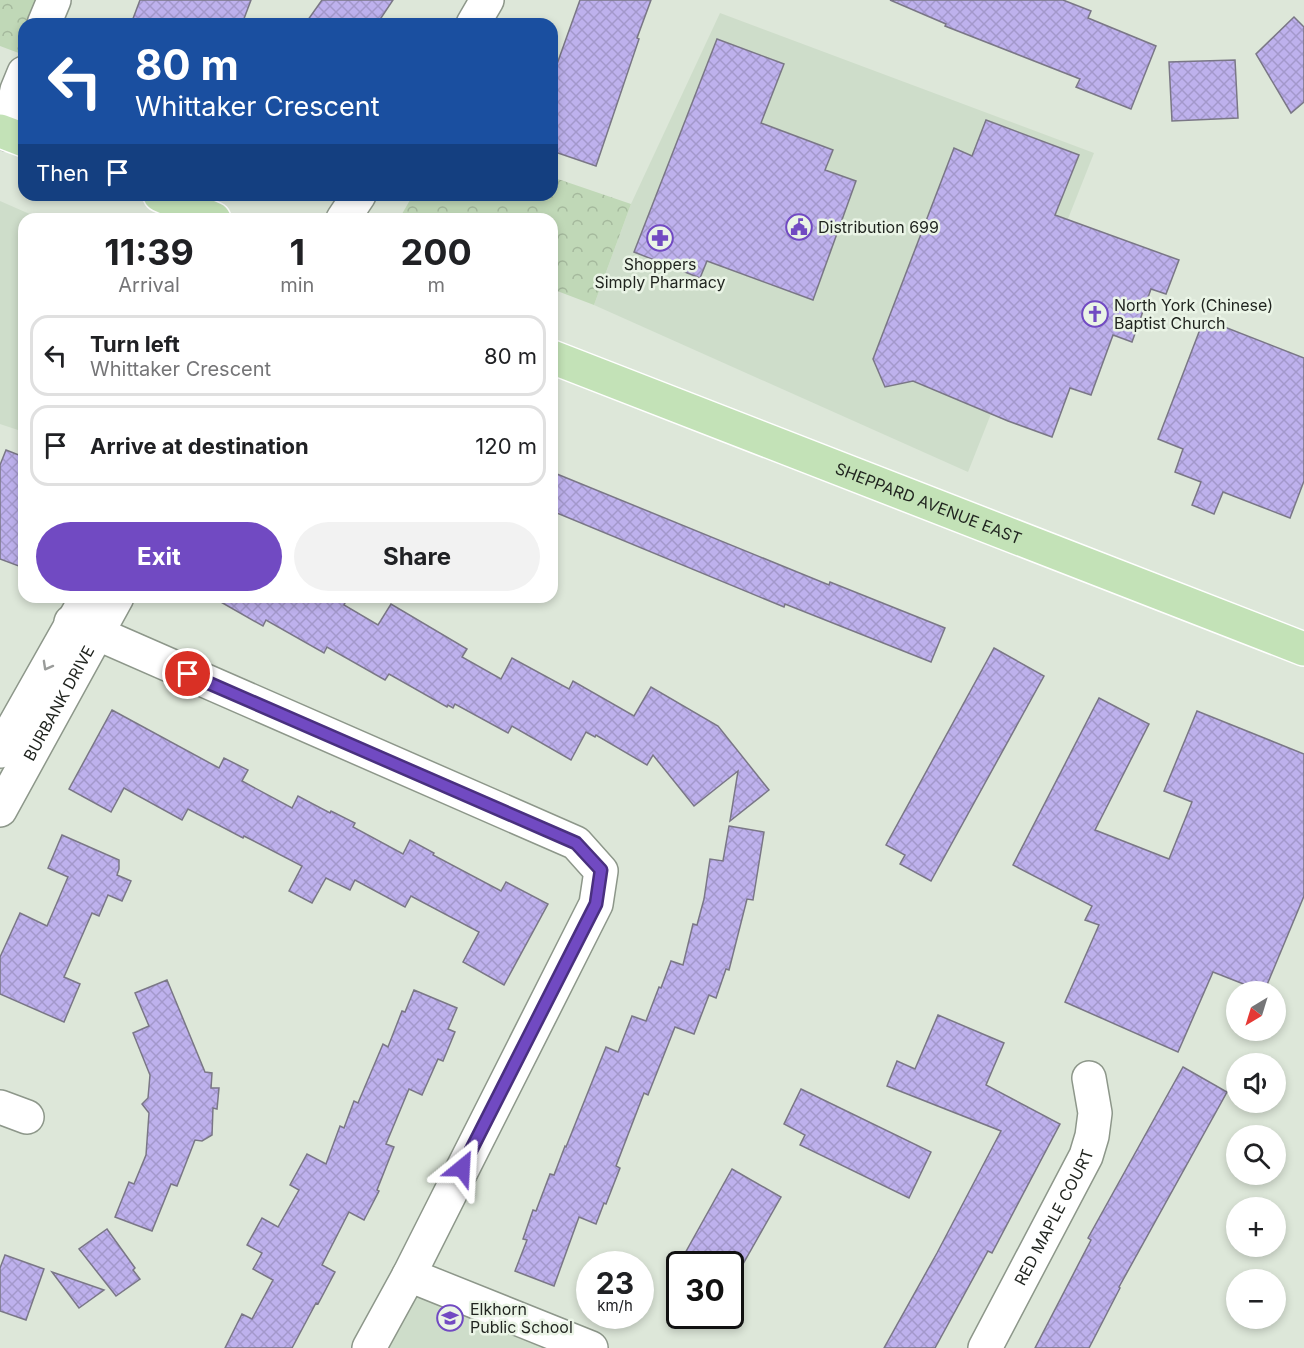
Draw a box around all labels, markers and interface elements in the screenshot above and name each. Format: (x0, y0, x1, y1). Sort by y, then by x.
text: 80 m (135, 39, 239, 90)
icon: left (36, 42, 114, 120)
text: Whittaker Crescent (135, 90, 380, 123)
icon: arrive (101, 156, 134, 189)
text: Then (36, 160, 89, 186)
public building icon: Distribution 699 (784, 212, 814, 242)
place label: Distribution 699 (818, 217, 939, 237)
pharmacy icon: Shoppers Simply Pharmacy (645, 223, 675, 253)
text: 11:39 (104, 230, 194, 274)
text: 1 (289, 230, 305, 274)
text: 200 (401, 230, 472, 274)
place label: Shoppers Simply Pharmacy (594, 254, 726, 292)
text: Arrival (118, 273, 180, 297)
text: min (280, 273, 314, 297)
text: m (427, 273, 445, 297)
place label: North York (Chinese) Baptist Church (1114, 295, 1273, 333)
church icon: North York (Chinese) Baptist Church (1080, 299, 1110, 329)
text: Turn left (90, 331, 180, 357)
icon: left (39, 339, 72, 372)
text: 80 m (484, 343, 537, 369)
text: Whittaker Crescent (90, 357, 271, 381)
icon: arrive (39, 429, 72, 462)
text: Arrive at destination (90, 433, 309, 459)
text: 120 m (475, 433, 537, 459)
street label: SHEPPARD AVENUE EAST (833, 458, 1025, 548)
button: Exit (36, 522, 282, 591)
button: Share (294, 522, 540, 591)
street label: BURBANK DRIVE (19, 642, 98, 764)
pin (162, 648, 213, 699)
icon: arrive (171, 657, 204, 690)
one-way arrow (43, 660, 54, 670)
north arrow (1226, 981, 1286, 1041)
map controls (1226, 981, 1286, 1329)
button: sound (1226, 1053, 1286, 1113)
button: search (1226, 1125, 1286, 1185)
position arrow (430, 1136, 494, 1200)
street label: RED MAPLE COURT (1010, 1147, 1098, 1289)
button: + (1226, 1197, 1286, 1257)
speed limit sign: 30 (666, 1251, 744, 1329)
text: 23 (596, 1265, 634, 1301)
button: − (1226, 1269, 1286, 1329)
text: km/h (597, 1296, 633, 1315)
place label: Elkhorn Public School (470, 1299, 573, 1337)
school or university icon: Elkhorn Public School (435, 1303, 465, 1333)

